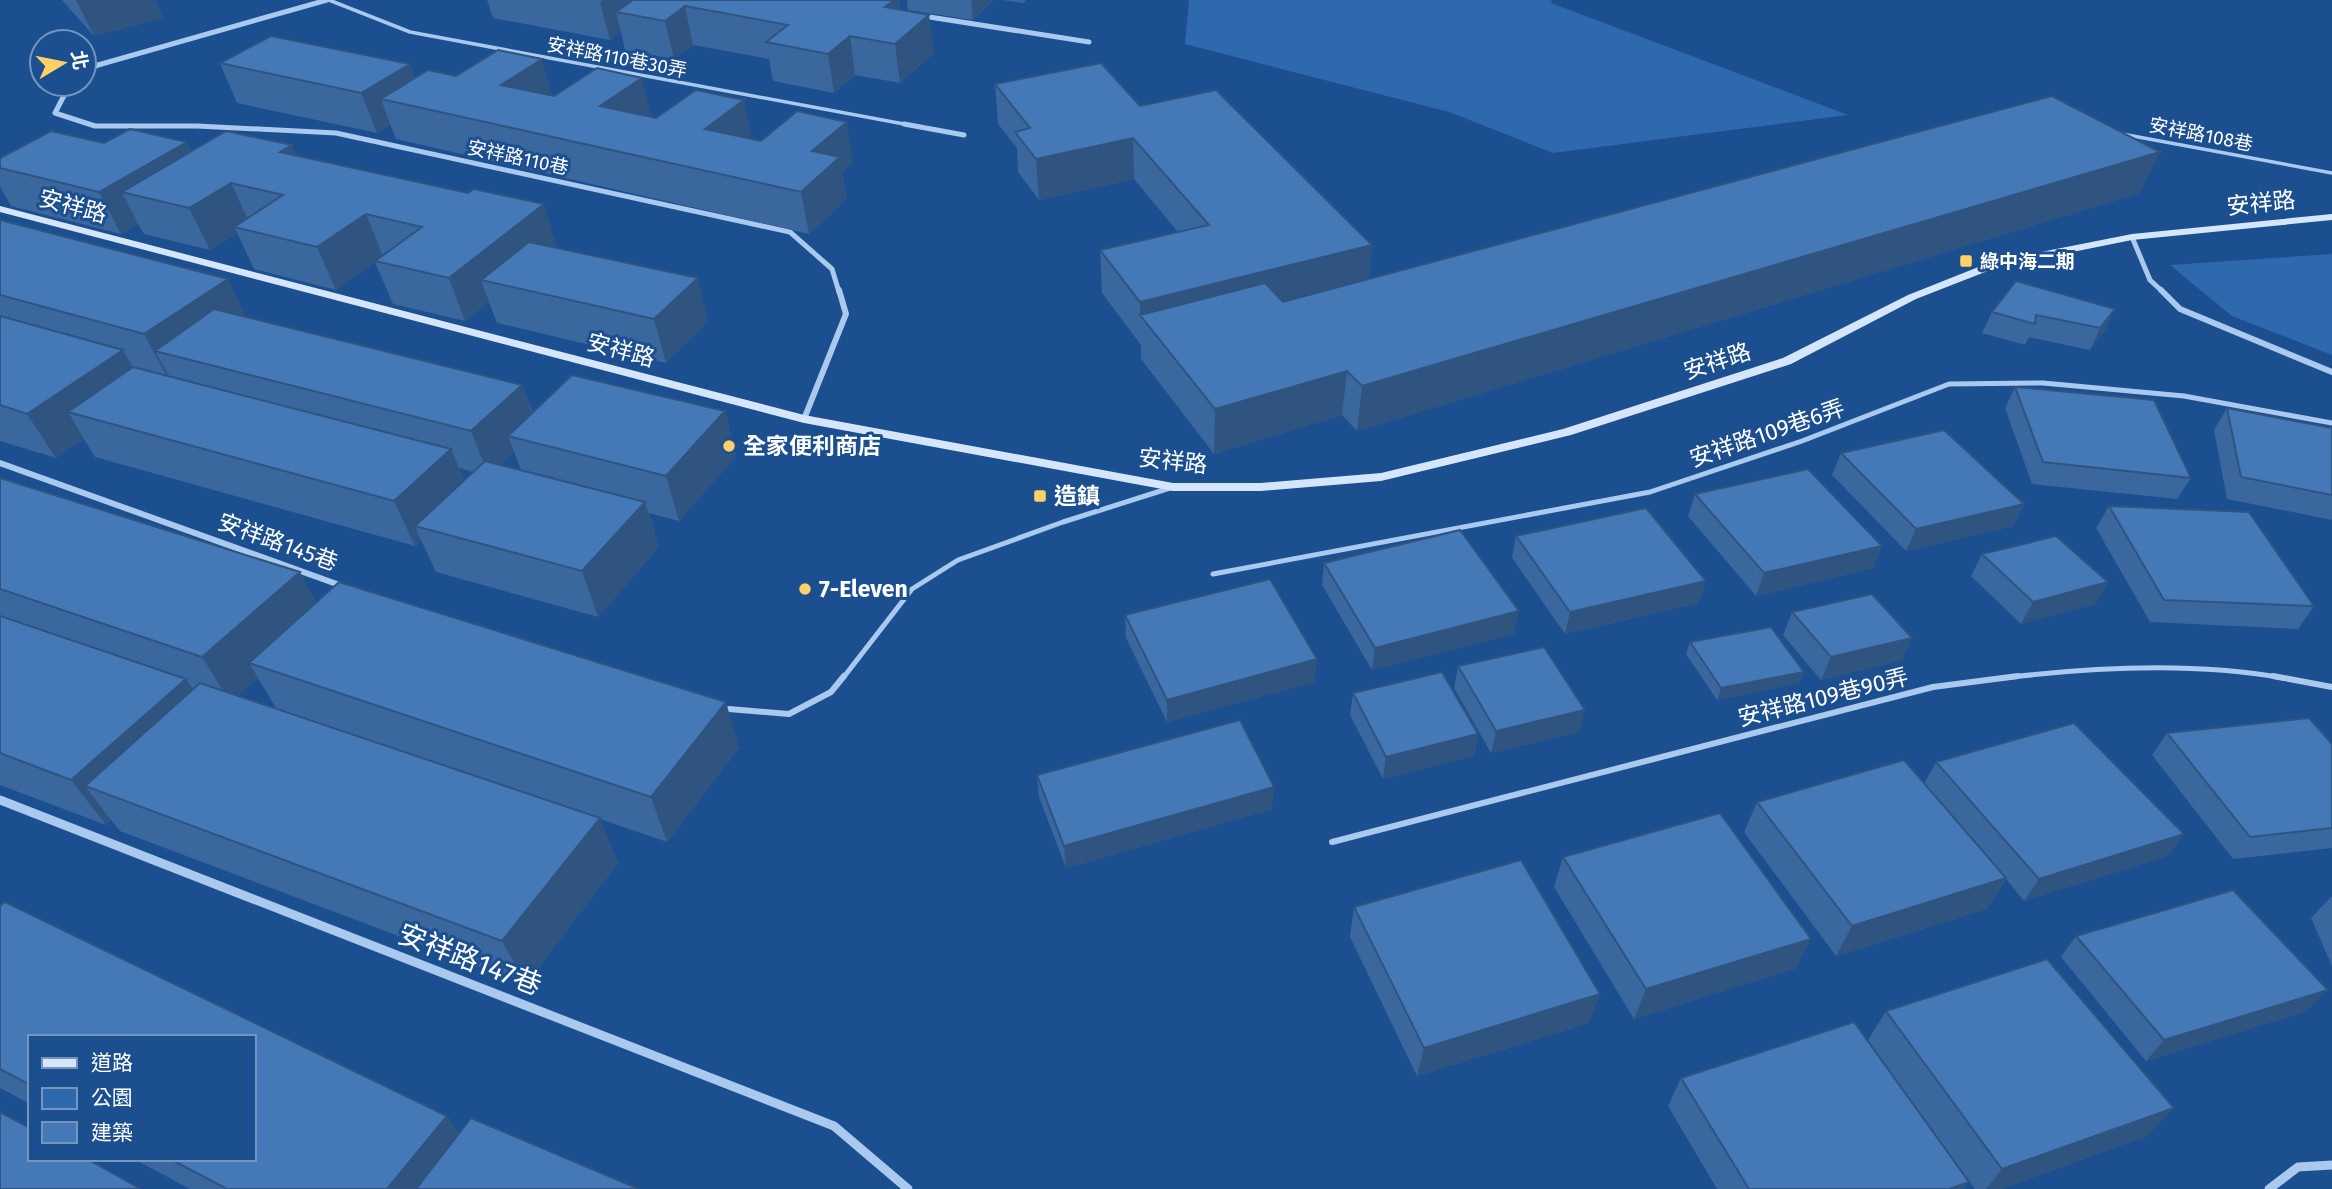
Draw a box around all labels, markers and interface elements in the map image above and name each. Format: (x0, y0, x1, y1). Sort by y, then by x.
north arrow (28, 28, 98, 98)
street label: 安祥路110巷30弄 (545, 33, 689, 82)
text: 北 (66, 49, 92, 71)
street label: 安祥路108巷 (2147, 113, 2255, 156)
street label: 安祥路110巷 (465, 136, 571, 179)
street label: 安祥路 (36, 184, 110, 228)
street label: 安祥路 (2225, 185, 2297, 221)
place label: 綠中海二期 (1980, 250, 2075, 273)
marker: 綠中海二期 (1958, 253, 1974, 269)
street label: 安祥路 (584, 328, 658, 372)
street label: 安祥路 (1680, 337, 1754, 385)
street label: 安祥路109巷6弄 (1686, 393, 1848, 473)
place label: 全家便利商店 (743, 432, 881, 460)
marker: 全家便利商店 (721, 438, 737, 454)
street label: 安祥路 (1137, 443, 1209, 479)
place label: 造鎮 (1054, 482, 1100, 510)
marker: 造鎮 (1032, 488, 1048, 504)
street label: 安祥路145巷 (214, 507, 342, 577)
place label: 7-Eleven (819, 575, 908, 603)
marker: 7-Eleven (797, 581, 813, 597)
street label: 安祥路109巷90弄 (1735, 662, 1911, 732)
street label: 安祥路147巷 (394, 917, 546, 1002)
legend (28, 1035, 256, 1161)
text: 道路 (91, 1050, 133, 1076)
text: 公園 (91, 1085, 133, 1111)
text: 建築 (91, 1120, 133, 1146)

